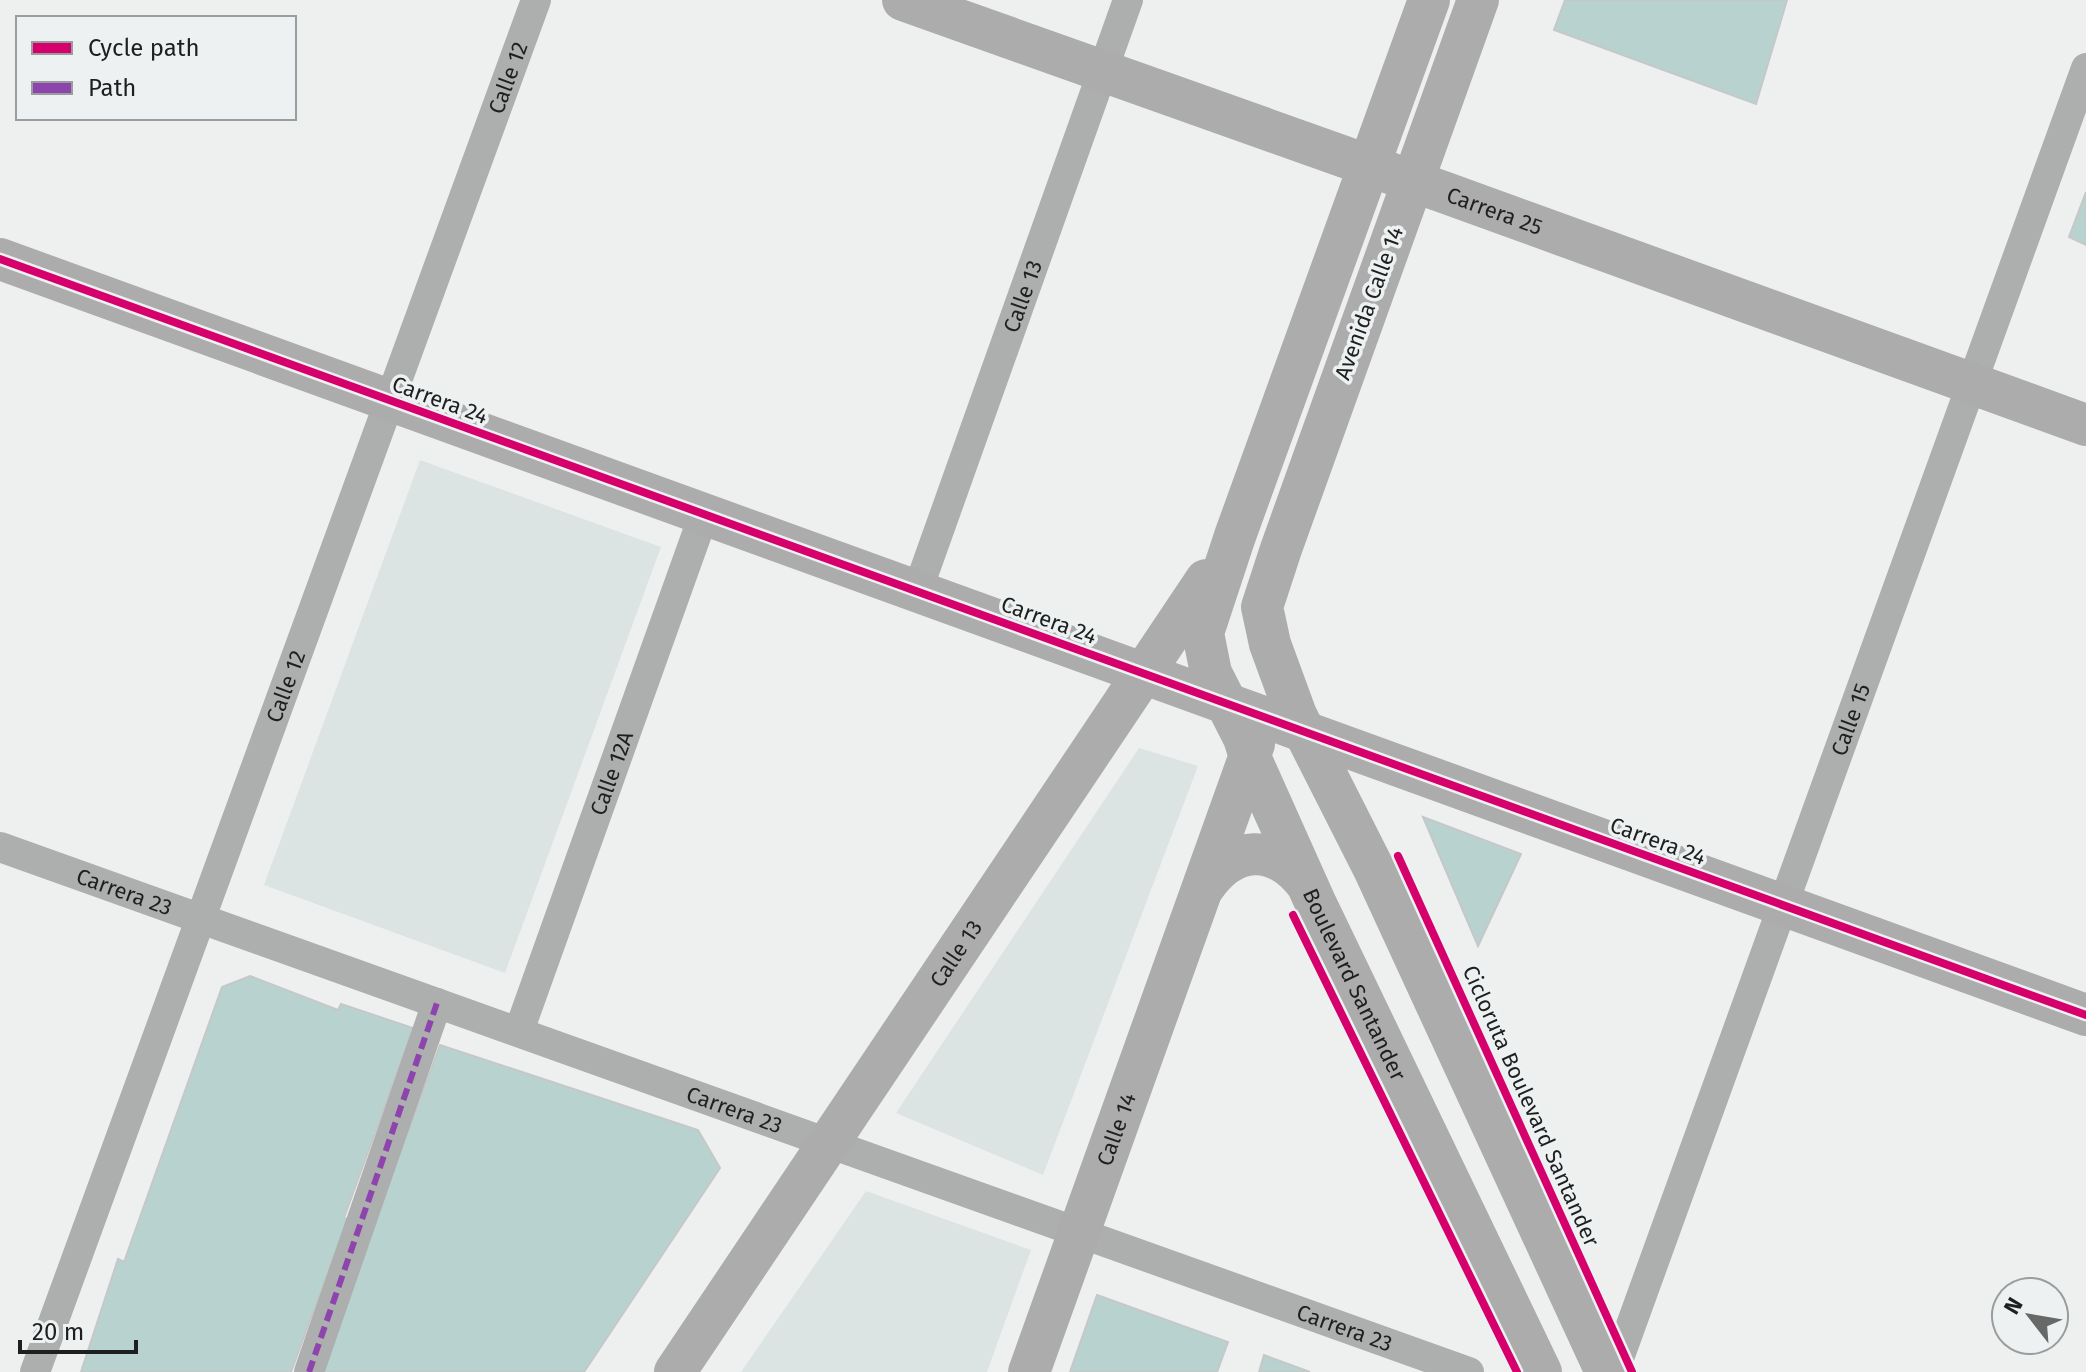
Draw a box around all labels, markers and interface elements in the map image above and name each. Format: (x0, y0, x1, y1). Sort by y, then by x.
legend (16, 16, 296, 120)
text: Cycle path (88, 34, 200, 62)
street label: Calle 12 (482, 38, 533, 117)
text: Path (88, 74, 136, 102)
street label: Carrera 25 (1443, 181, 1546, 240)
street label: Avenida Calle 14 (1329, 222, 1409, 383)
street label: Calle 13 (997, 256, 1048, 336)
street label: Carrera 24 (388, 370, 492, 430)
street label: Carrera 24 (997, 590, 1101, 650)
street label: Calle 12 (260, 646, 311, 726)
street label: Calle 15 (1825, 680, 1876, 759)
street label: Calle 12A (584, 727, 639, 819)
street label: Carrera 24 (1606, 811, 1710, 871)
street label: Carrera 23 (73, 862, 176, 921)
street label: Boulevard Santander (1297, 884, 1412, 1085)
street label: Calle 13 (924, 915, 988, 992)
street label: Cicloruta Boulevard Santander (1457, 961, 1606, 1251)
street label: Carrera 23 (683, 1080, 786, 1139)
street label: Calle 14 (1091, 1089, 1142, 1169)
north arrow (1990, 1276, 2070, 1356)
text: N (1998, 1293, 2029, 1319)
street label: Carrera 23 (1293, 1298, 1396, 1357)
scale bar (20, 1304, 136, 1354)
text: 20 m (32, 1318, 84, 1346)

